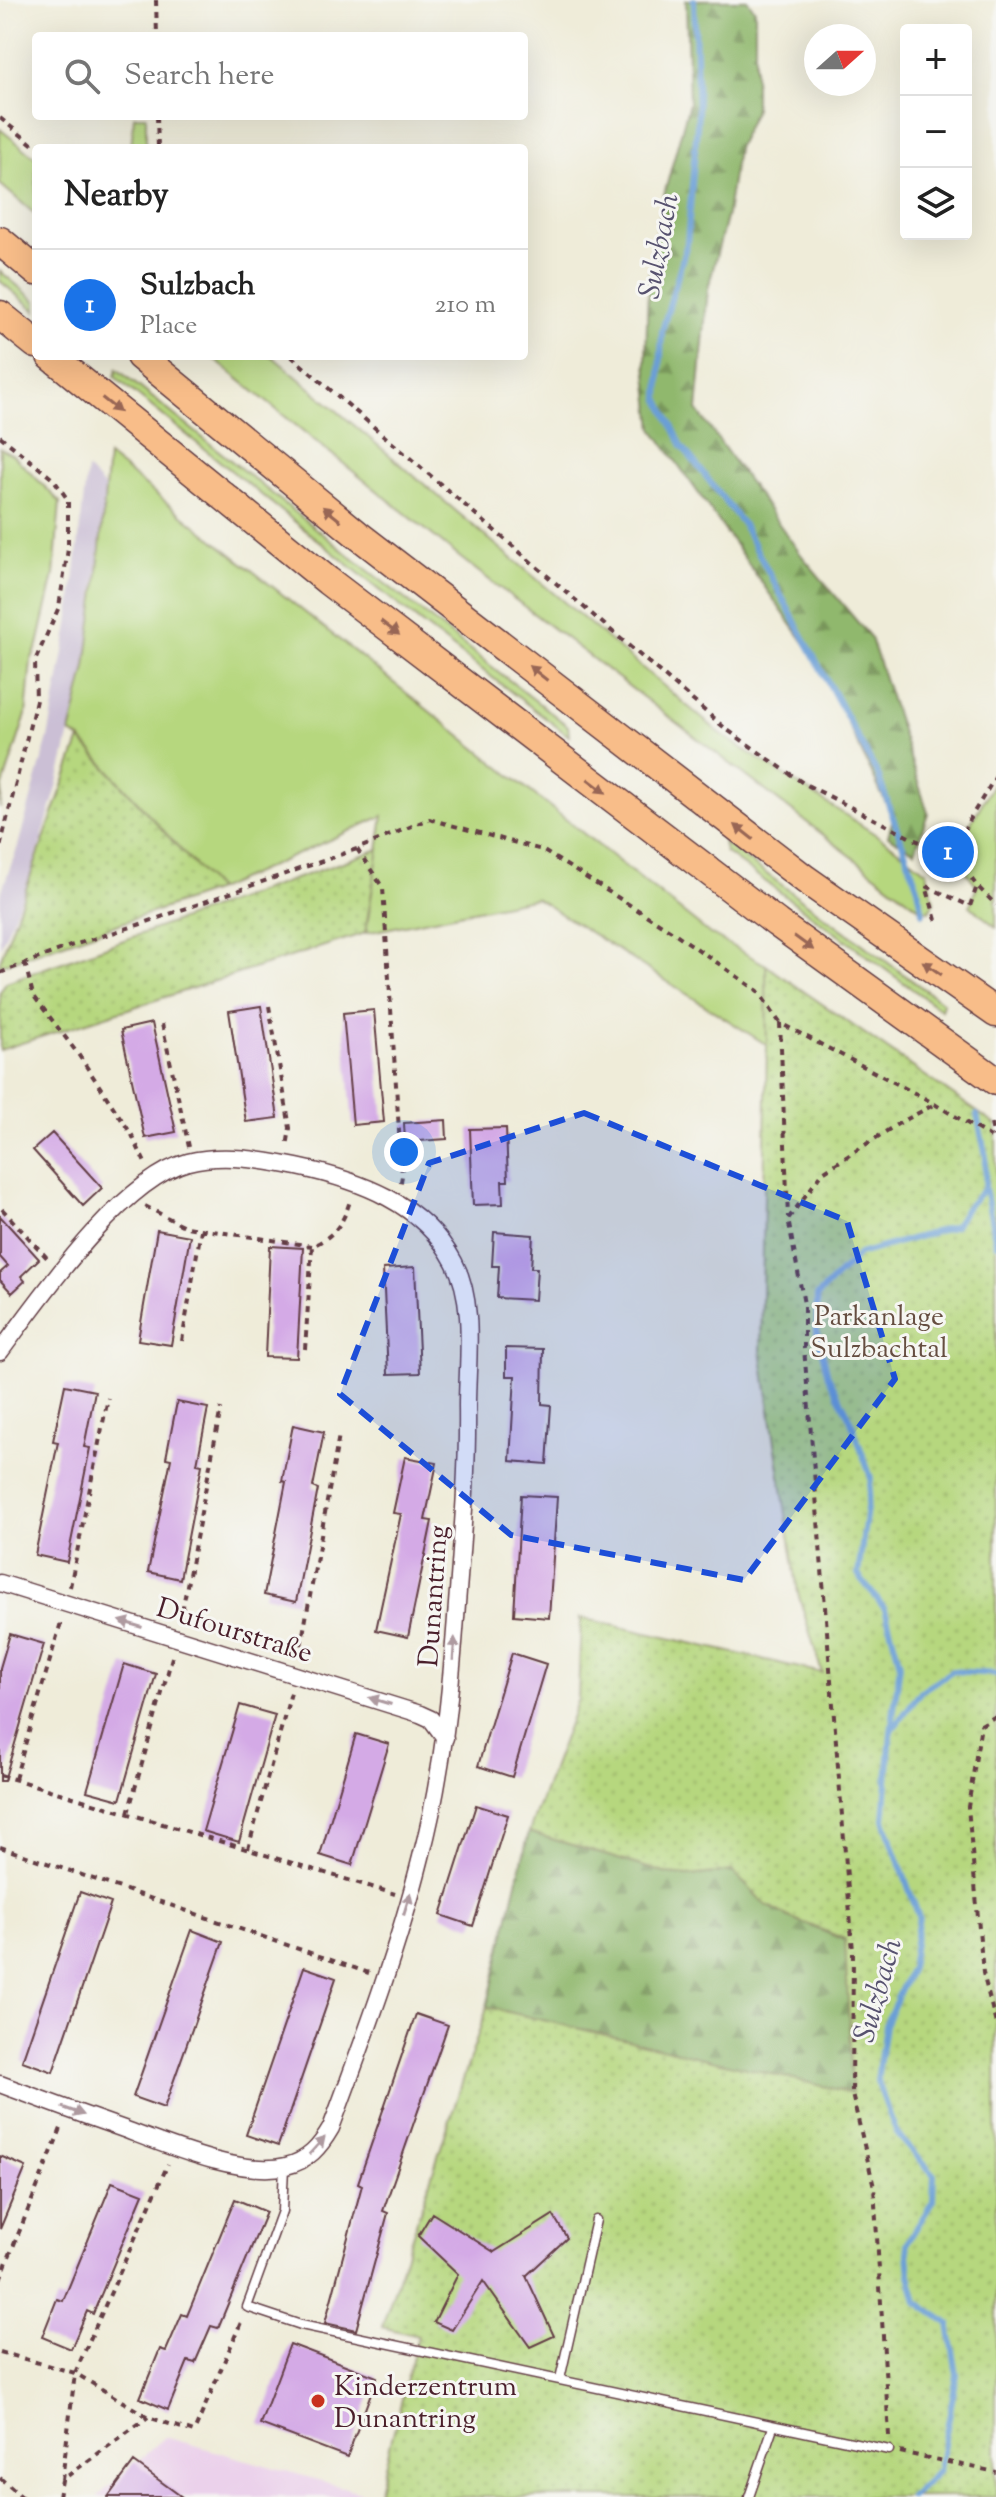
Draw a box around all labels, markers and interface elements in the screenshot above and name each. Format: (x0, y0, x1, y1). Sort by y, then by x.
north arrow (804, 24, 876, 96)
map controls (900, 24, 972, 240)
button: + (900, 24, 972, 96)
search box (32, 32, 528, 120)
icon: search (60, 54, 104, 98)
text: Search here (124, 55, 274, 98)
button: − (900, 96, 972, 168)
button: layers (900, 168, 972, 240)
text: Nearby (64, 172, 169, 221)
water label: Sulzbach (629, 190, 692, 303)
text: Sulzbach (140, 265, 255, 308)
text: 1 (86, 287, 94, 324)
text: 210 m (434, 287, 496, 324)
text: Place (140, 308, 197, 345)
one-way arrow (101, 396, 121, 413)
one-way arrow (322, 506, 342, 522)
one-way arrow (380, 620, 401, 636)
one-way arrow (527, 665, 548, 682)
one-way arrow (587, 777, 607, 793)
pin: 1 (922, 822, 974, 882)
one-way arrow (733, 824, 754, 840)
one-way arrow (794, 934, 815, 950)
one-way arrow (922, 961, 943, 976)
your location (384, 1132, 424, 1172)
park label: Parkanlage Sulzbachtal (810, 1298, 948, 1370)
street label: Dunantring (410, 1524, 460, 1668)
street label: Dufourstraße (151, 1589, 317, 1675)
one-way arrow (119, 1617, 143, 1630)
one-way arrow (448, 1636, 461, 1661)
one-way arrow (367, 1695, 391, 1707)
one-way arrow (401, 1891, 414, 1915)
water label: Sulzbach (844, 1933, 915, 2048)
one-way arrow (61, 2105, 85, 2118)
one-way arrow (308, 2137, 325, 2157)
place label: Kinderzentrum Dunantring (334, 2368, 517, 2440)
marker: Kinderzentrum Dunantring (309, 2392, 327, 2410)

